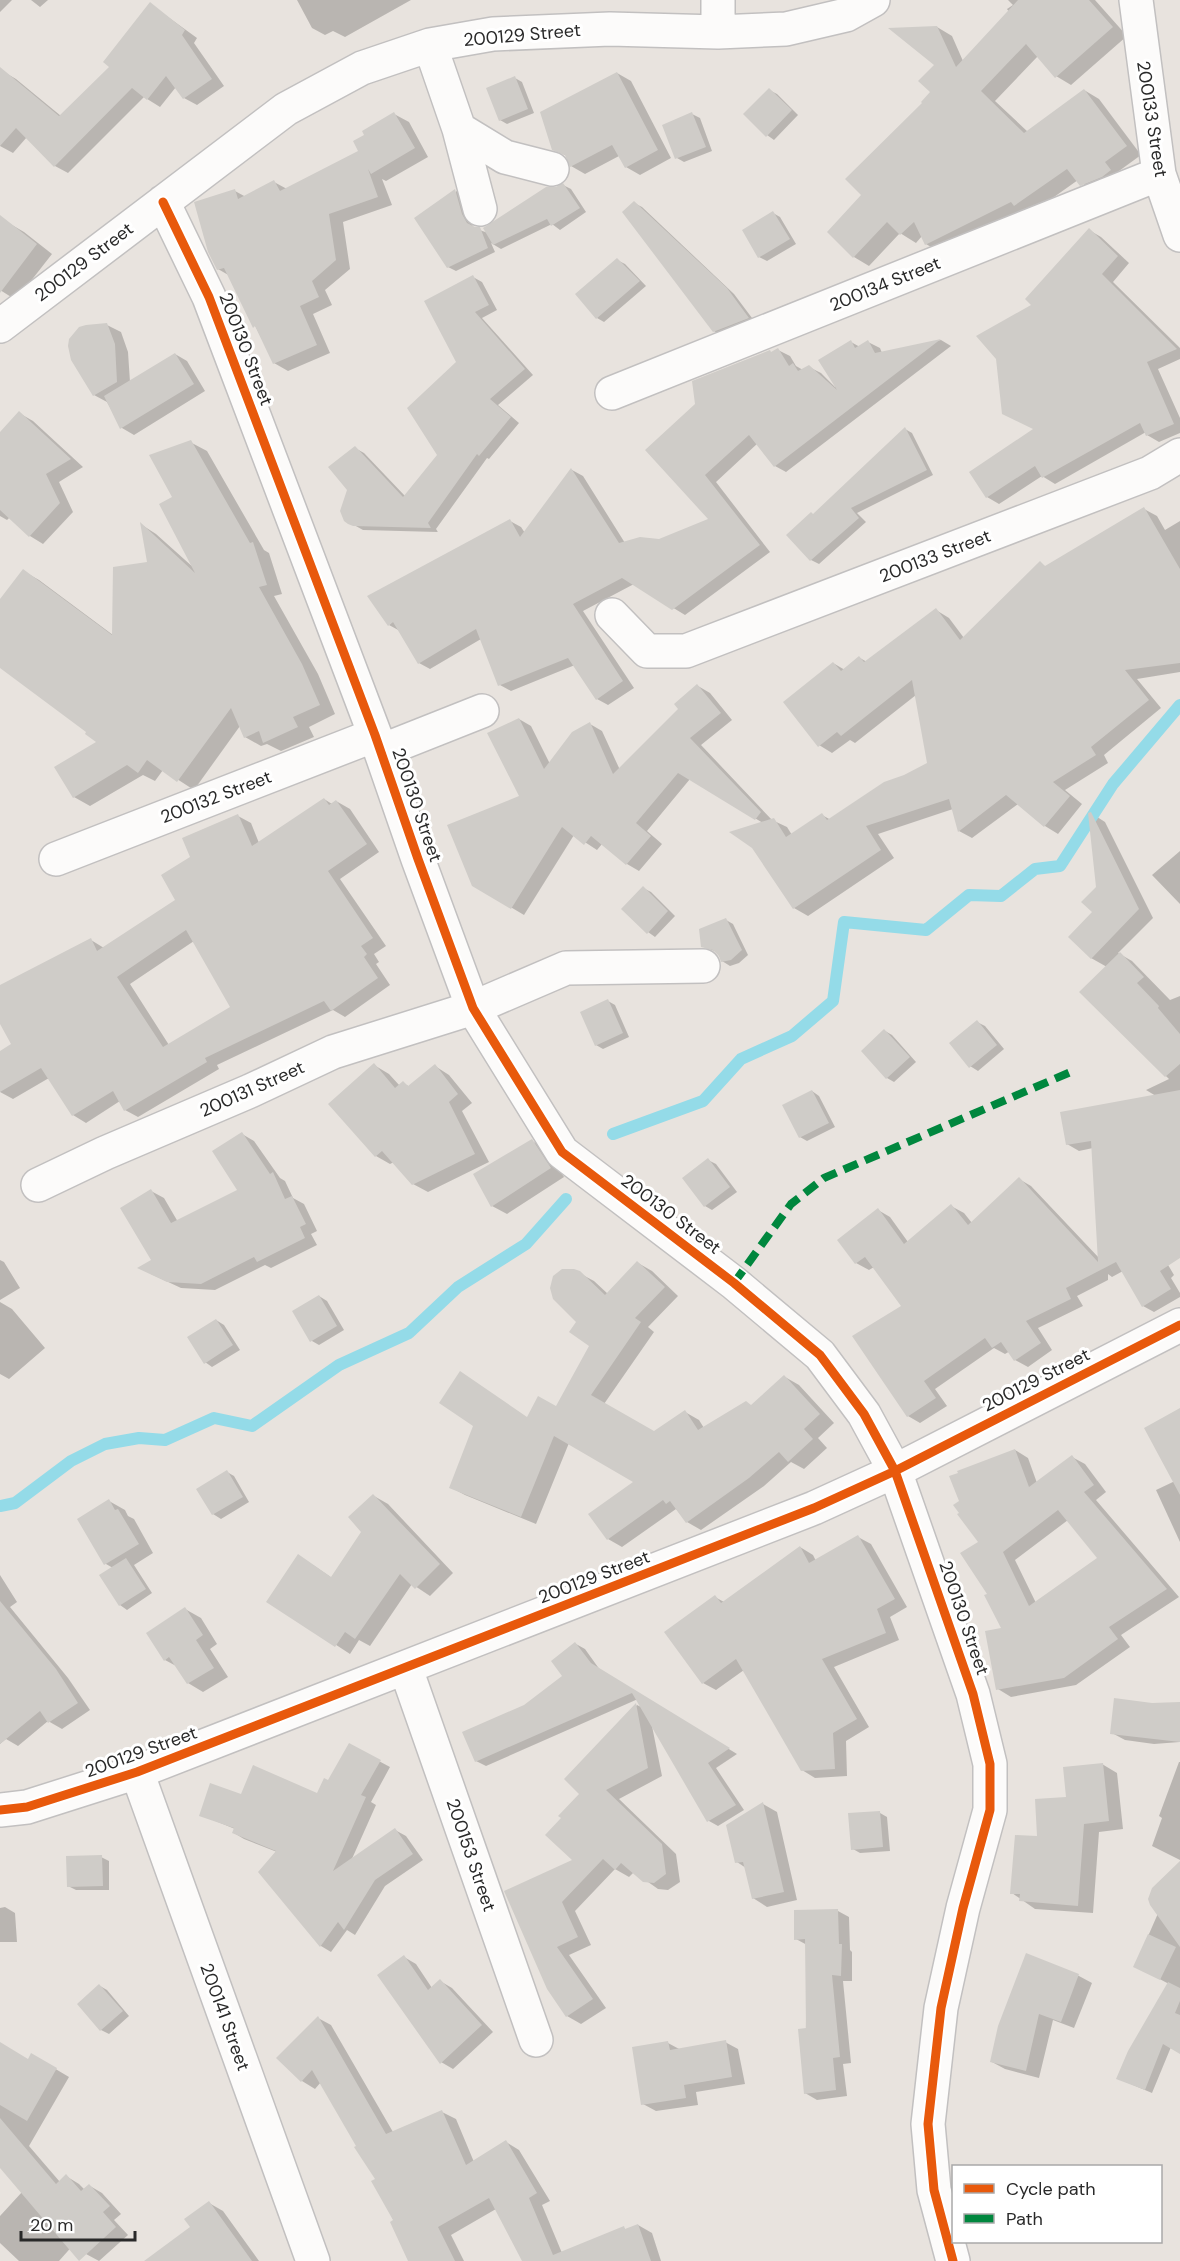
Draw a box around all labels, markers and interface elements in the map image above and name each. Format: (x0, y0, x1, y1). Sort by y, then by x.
street label: 200129 Street (462, 18, 582, 52)
street label: 200133 Street (1131, 59, 1173, 179)
street label: 200129 Street (30, 217, 138, 307)
street label: 200134 Street (826, 251, 944, 317)
street label: 200130 Street (213, 289, 279, 409)
street label: 200133 Street (876, 524, 994, 588)
street label: 200130 Street (386, 745, 448, 865)
street label: 200132 Street (157, 765, 275, 829)
street label: 200131 Street (196, 1055, 308, 1123)
street label: 200130 Street (616, 1169, 726, 1259)
street label: 200129 Street (978, 1343, 1094, 1417)
street label: 200129 Street (535, 1545, 653, 1609)
street label: 200130 Street (933, 1558, 995, 1678)
street label: 200129 Street (82, 1721, 200, 1783)
street label: 200153 Street (440, 1795, 502, 1915)
street label: 200141 Street (194, 1960, 256, 2074)
legend (952, 2165, 1162, 2243)
text: Cycle path (1006, 2177, 1096, 2201)
scale bar (21, 2204, 135, 2242)
text: Path (1006, 2207, 1043, 2231)
text: 20 m (30, 2213, 73, 2237)

